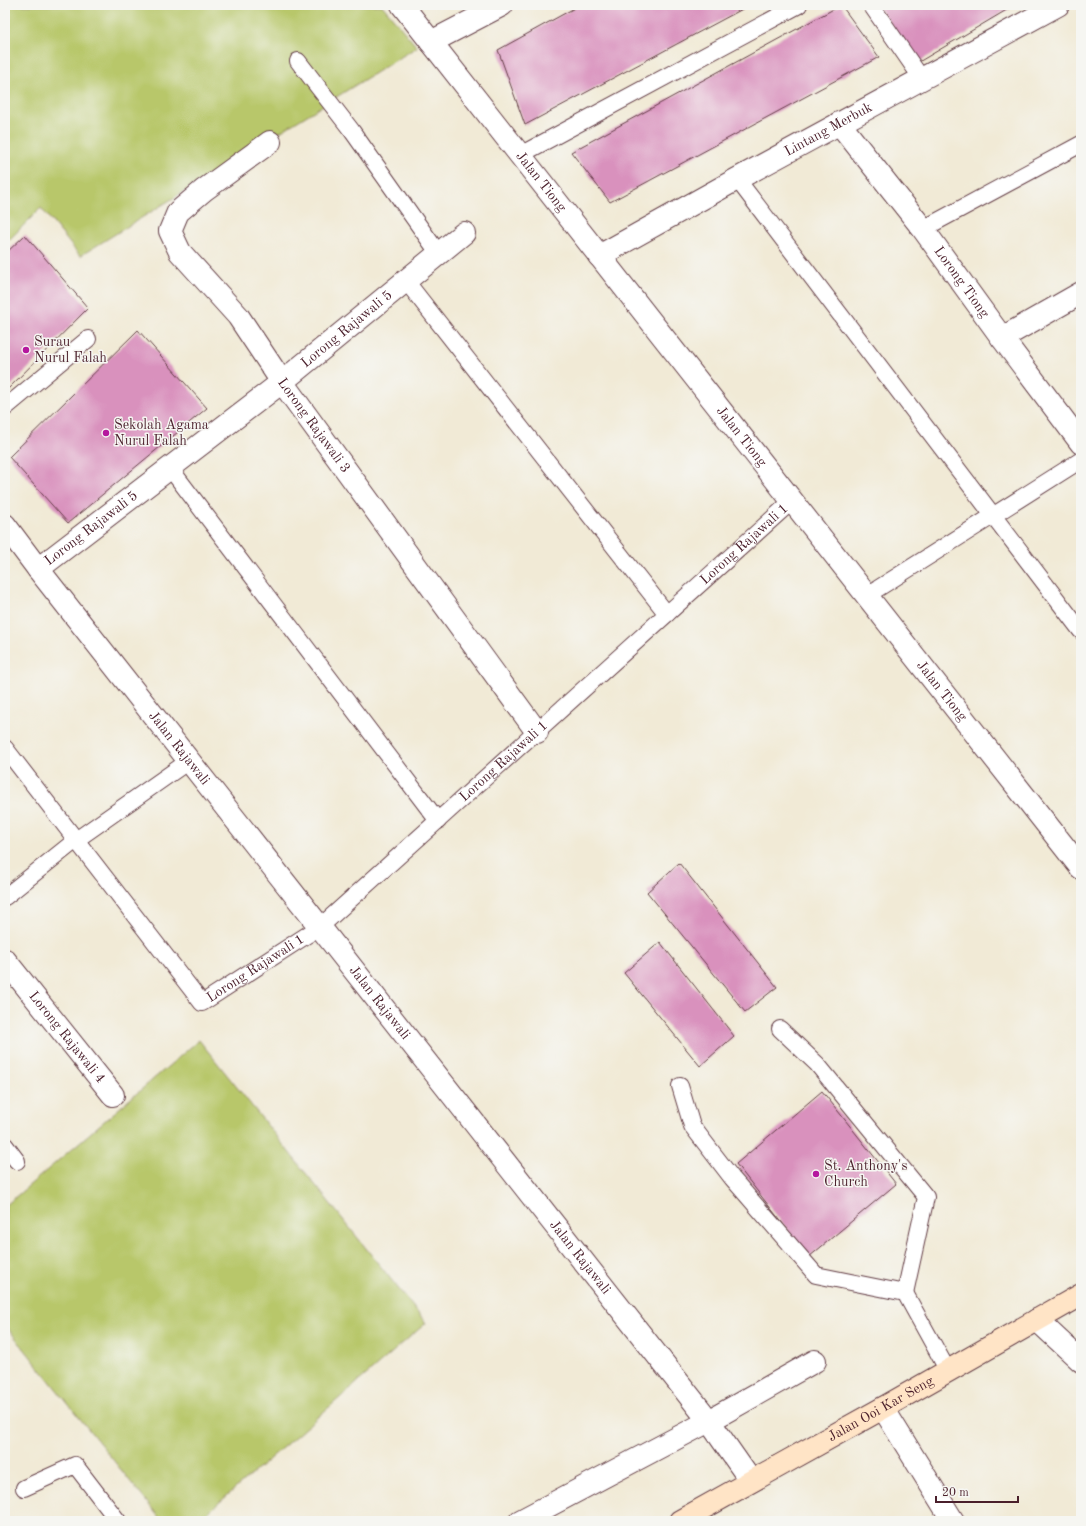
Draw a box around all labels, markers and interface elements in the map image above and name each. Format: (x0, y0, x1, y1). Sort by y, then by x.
street label: Lintang Merbuk (782, 100, 875, 159)
street label: Jalan Tiong (513, 149, 569, 215)
street label: Lorong Tiong (931, 244, 992, 321)
street label: Lorong Rajawali 5 (298, 288, 395, 370)
place label: Surau Nurul Falah (34, 335, 107, 365)
marker: Surau Nurul Falah (21, 345, 31, 355)
street label: Lorong Rajawali 3 (275, 376, 353, 475)
street label: Jalan Tiong (714, 404, 770, 470)
place label: Sekolah Agama Nurul Falah (114, 418, 209, 448)
marker: Sekolah Agama Nurul Falah (101, 428, 111, 438)
street label: Lorong Rajawali 5 (42, 488, 140, 568)
street label: Lorong Rajawali 1 (698, 501, 791, 587)
street label: Jalan Tiong (914, 658, 970, 724)
street label: Jalan Rajawali (146, 709, 212, 788)
street label: Lorong Rajawali 1 (457, 718, 550, 804)
street label: Lorong Rajawali 1 (204, 932, 307, 1005)
street label: Jalan Rajawali (346, 963, 413, 1042)
street label: Lorong Rajawali 4 (26, 989, 108, 1086)
place label: St. Anthony's Church (824, 1159, 908, 1189)
marker: St. Anthony's Church (811, 1169, 821, 1179)
street label: Jalan Rajawali (547, 1218, 613, 1297)
street label: Jalan Ooi Kar Seng (826, 1373, 936, 1444)
scale bar (936, 1478, 1018, 1504)
text: 20 m (942, 1487, 969, 1499)

